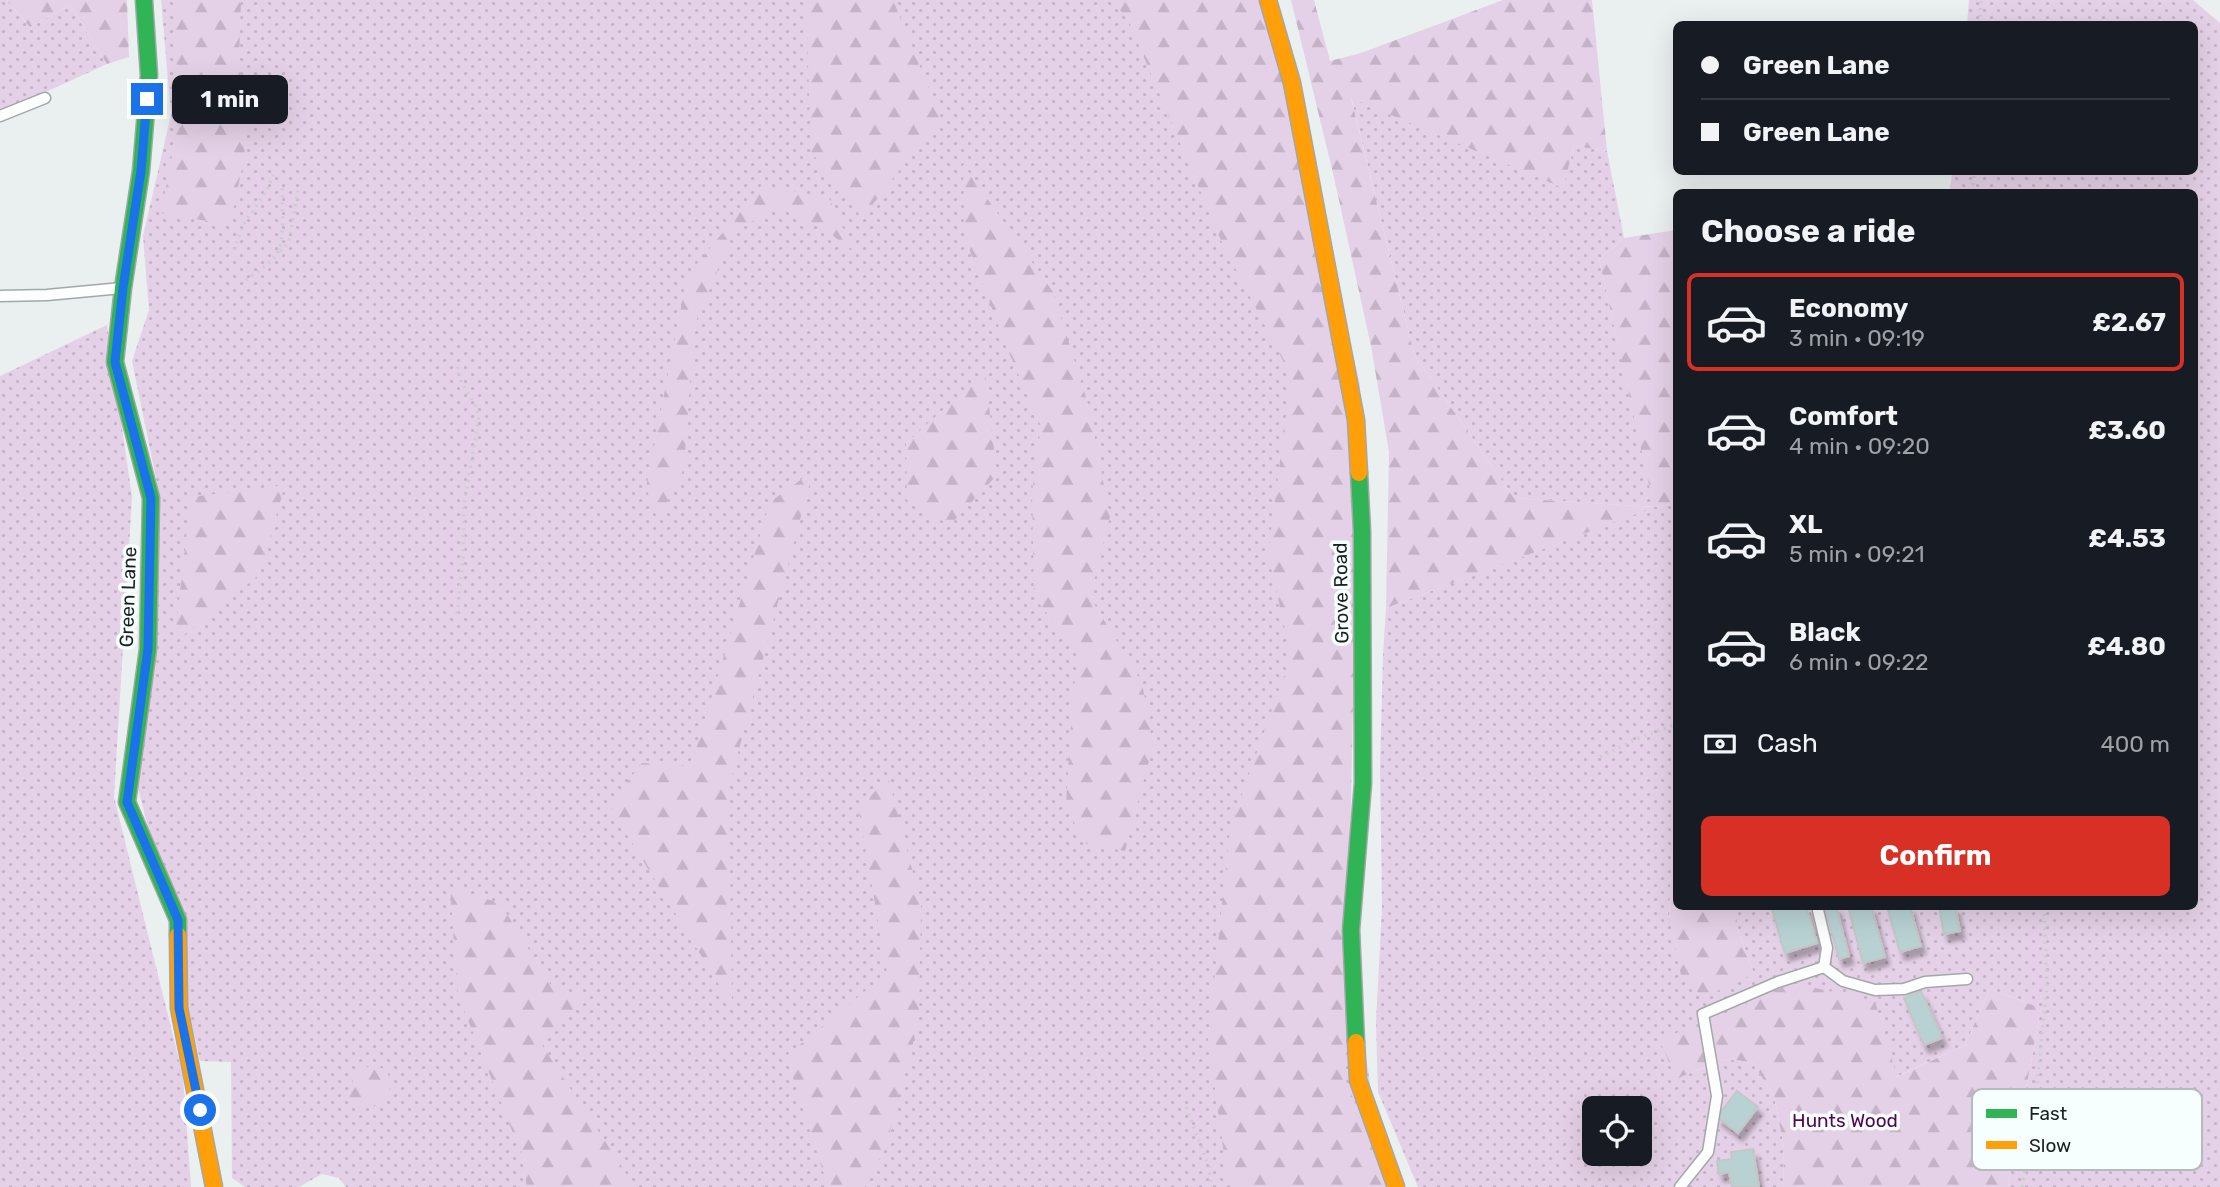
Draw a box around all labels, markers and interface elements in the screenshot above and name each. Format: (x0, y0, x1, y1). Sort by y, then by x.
text: Green Lane (1743, 50, 1890, 81)
callout: 1 min (172, 74, 287, 124)
route end (131, 83, 163, 115)
text: 1 min (201, 85, 259, 113)
text: Green Lane (1743, 117, 1890, 148)
text: Choose a ride (1701, 212, 1915, 250)
icon: car (1705, 291, 1768, 354)
text: Economy (1789, 293, 1908, 324)
text: £2.67 (2092, 307, 2166, 338)
text: 3 min · 09:19 (1789, 324, 1925, 352)
icon: car (1705, 399, 1768, 462)
text: Comfort (1789, 401, 1898, 432)
text: £3.60 (2088, 415, 2166, 446)
text: 4 min · 09:20 (1789, 432, 1930, 460)
icon: car (1705, 507, 1768, 570)
text: XL (1789, 509, 1822, 540)
text: £4.53 (2088, 523, 2166, 554)
text: 5 min · 09:21 (1789, 540, 1925, 568)
street label: Grove Road (1329, 542, 1353, 644)
street label: Green Lane (115, 546, 141, 648)
icon: car (1705, 615, 1768, 678)
text: Black (1789, 617, 1861, 648)
text: £4.80 (2087, 631, 2166, 662)
text: 6 min · 09:22 (1789, 648, 1928, 676)
icon: cash (1701, 725, 1739, 763)
text: Cash (1757, 728, 1818, 759)
text: 400 m (2100, 730, 2170, 758)
button: Confirm (1701, 816, 2170, 896)
legend (1972, 1089, 2202, 1170)
route start (184, 1094, 216, 1126)
map controls (1582, 1096, 1652, 1166)
button: locate (1582, 1096, 1652, 1166)
text: Fast (2029, 1102, 2068, 1125)
park label: Hunts Wood (1792, 1109, 1898, 1132)
text: Slow (2029, 1134, 2071, 1157)

